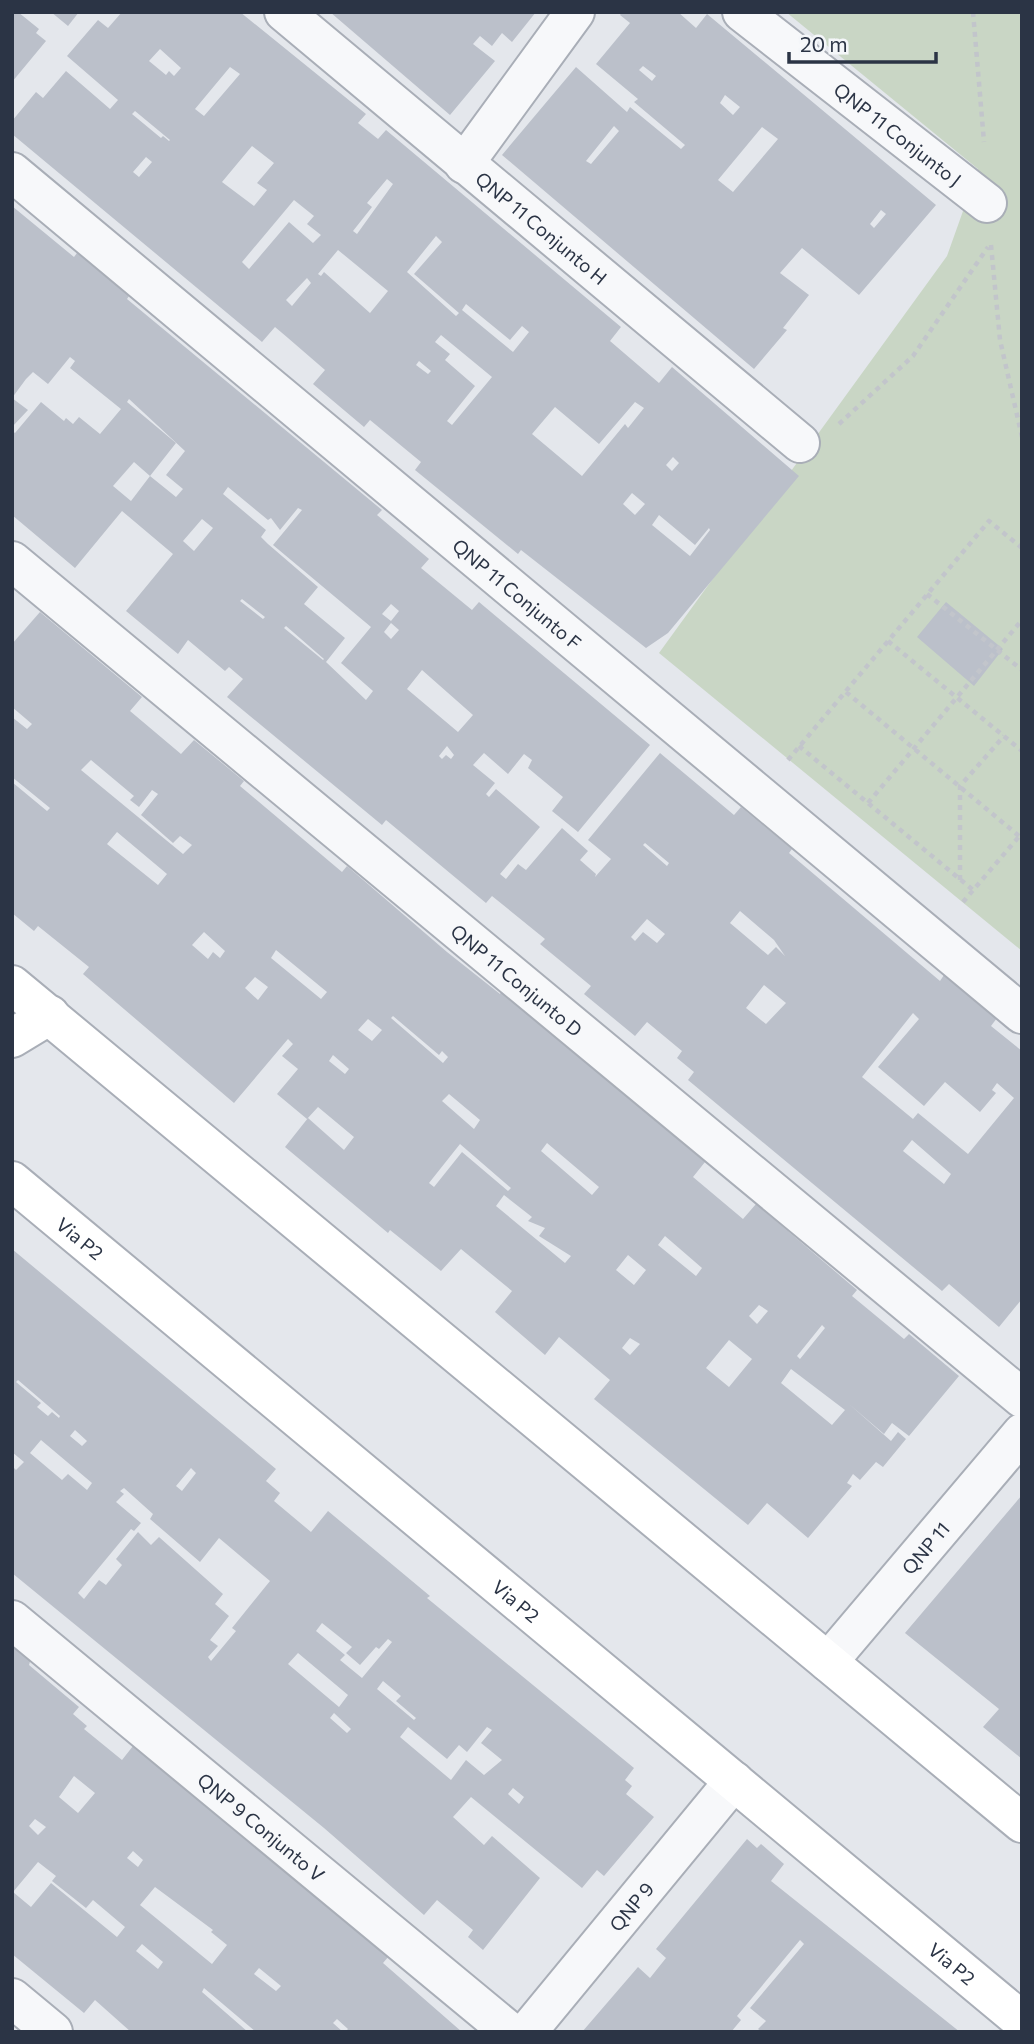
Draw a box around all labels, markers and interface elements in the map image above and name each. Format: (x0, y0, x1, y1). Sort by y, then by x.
scale bar (789, 21, 936, 65)
text: 20 m (800, 31, 848, 56)
street label: QNP 11 Conjunto J (830, 77, 966, 191)
street label: QNP 11 Conjunto H (472, 166, 612, 289)
street label: QNP 11 Conjunto F (448, 533, 586, 654)
street label: QNP 11 Conjunto D (447, 919, 587, 1041)
street label: Via P2 (52, 1212, 109, 1264)
street label: QNP 11 (896, 1517, 954, 1579)
street label: Via P2 (488, 1574, 544, 1627)
street label: QNP 9 Conjunto V (193, 1767, 330, 1886)
street label: QNP 9 (604, 1877, 658, 1936)
street label: Via P2 (924, 1937, 980, 1989)

